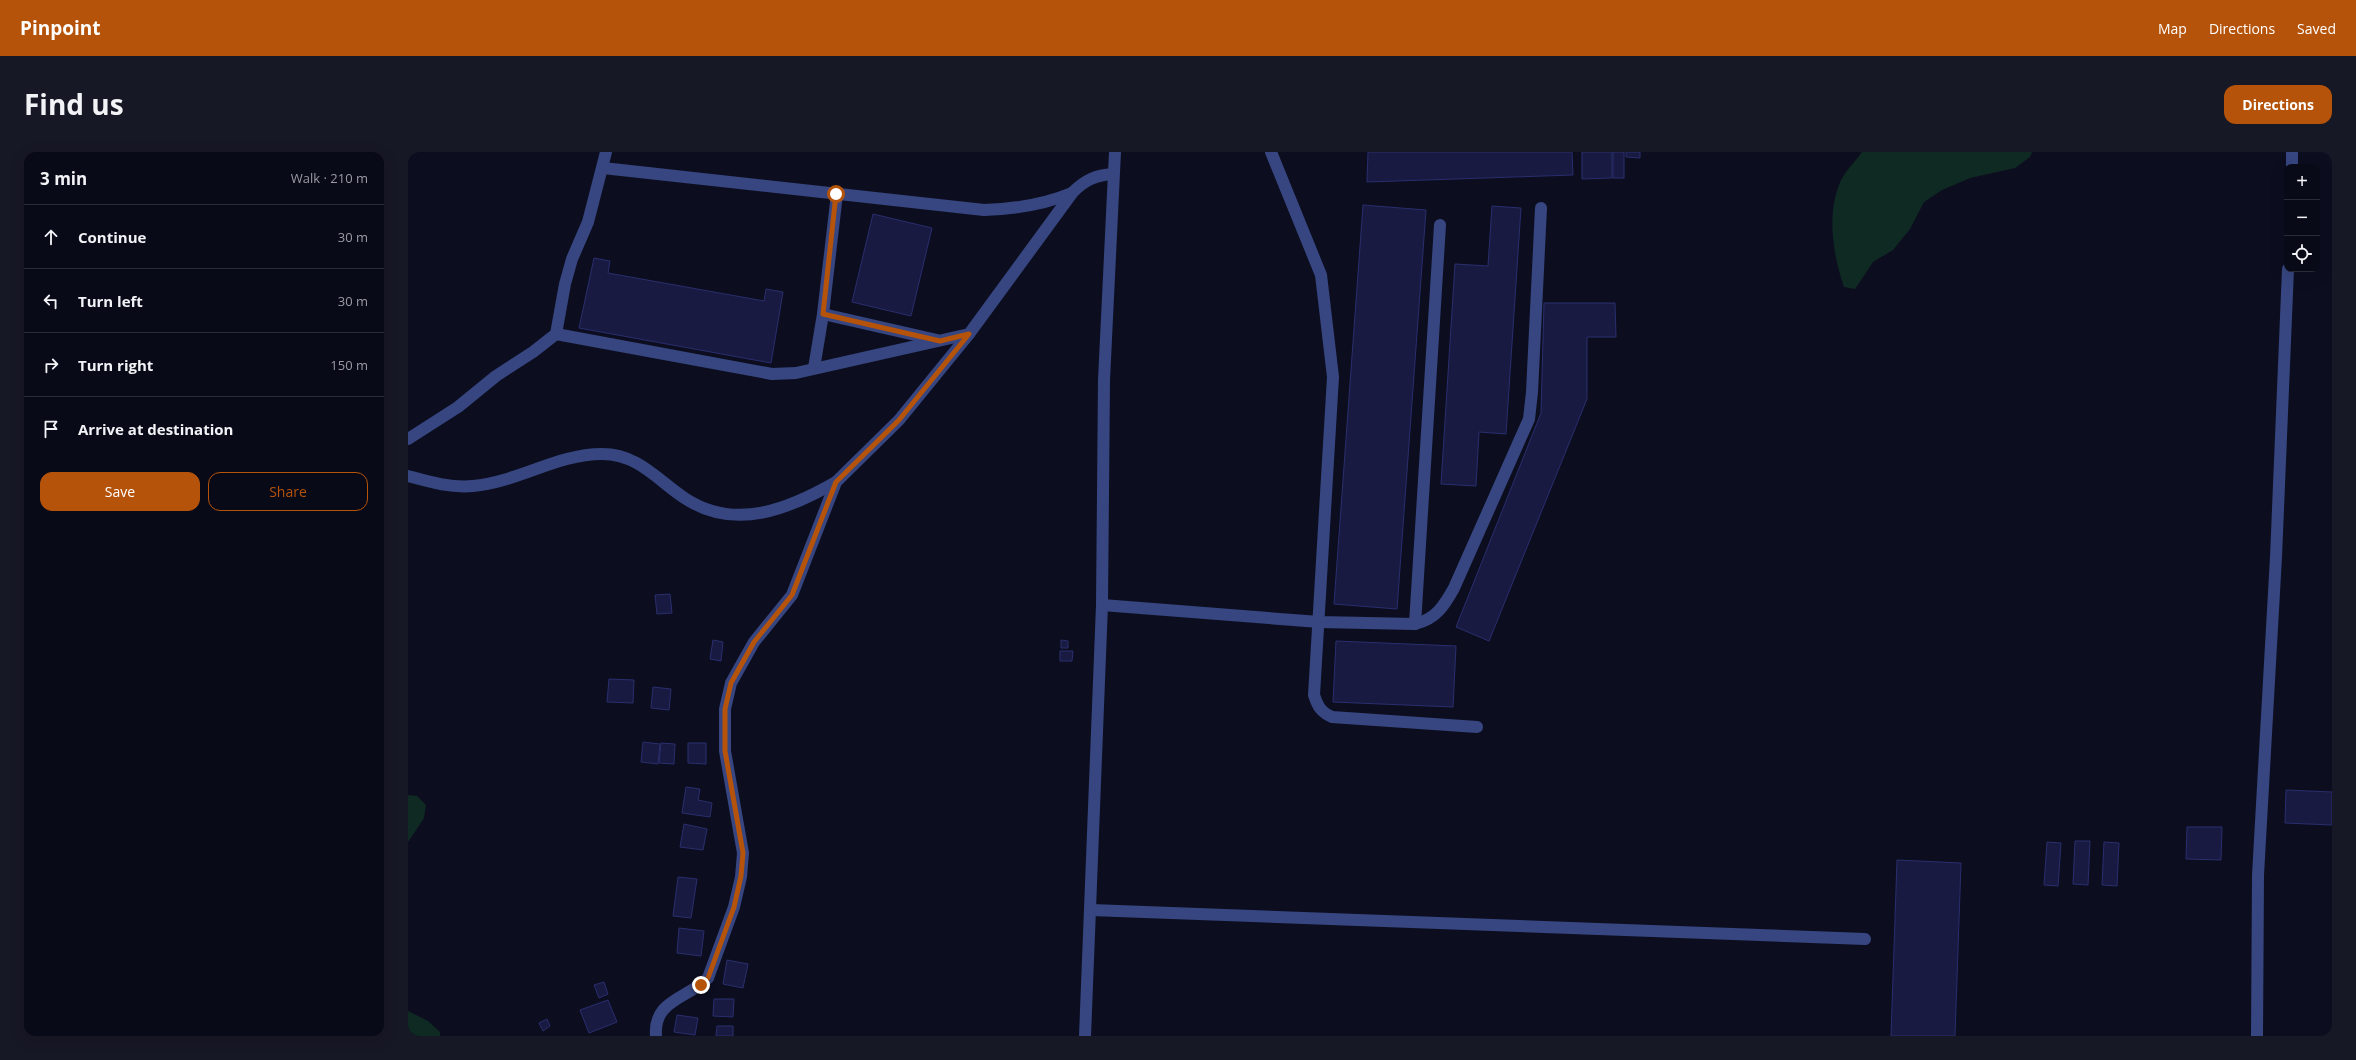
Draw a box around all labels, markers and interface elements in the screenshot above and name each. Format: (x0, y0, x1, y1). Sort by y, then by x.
text: Pinpoint (20, 15, 101, 41)
text: Map (2158, 19, 2187, 38)
text: Directions (2209, 19, 2275, 38)
text: Saved (2297, 19, 2336, 38)
text: Find us (24, 85, 124, 123)
button: Directions (2224, 85, 2332, 124)
map controls (2284, 164, 2320, 272)
button: + (2284, 164, 2320, 200)
text: 3 min (40, 167, 87, 190)
text: Walk · 210 m (291, 169, 368, 187)
route start (827, 185, 845, 203)
button: − (2284, 200, 2320, 236)
icon: ahead (40, 226, 62, 248)
text: Continue (78, 227, 146, 247)
text: 30 m (338, 228, 368, 246)
button: locate (2284, 236, 2320, 272)
icon: left (40, 290, 62, 312)
text: Turn left (78, 291, 143, 311)
text: 30 m (338, 292, 368, 310)
icon: right (40, 354, 62, 376)
text: Turn right (78, 355, 153, 375)
text: 150 m (330, 356, 368, 374)
icon: arrive (40, 418, 62, 440)
text: Arrive at destination (78, 419, 233, 439)
button: Save (40, 472, 200, 511)
button: Share (208, 472, 368, 511)
route end (692, 976, 710, 994)

